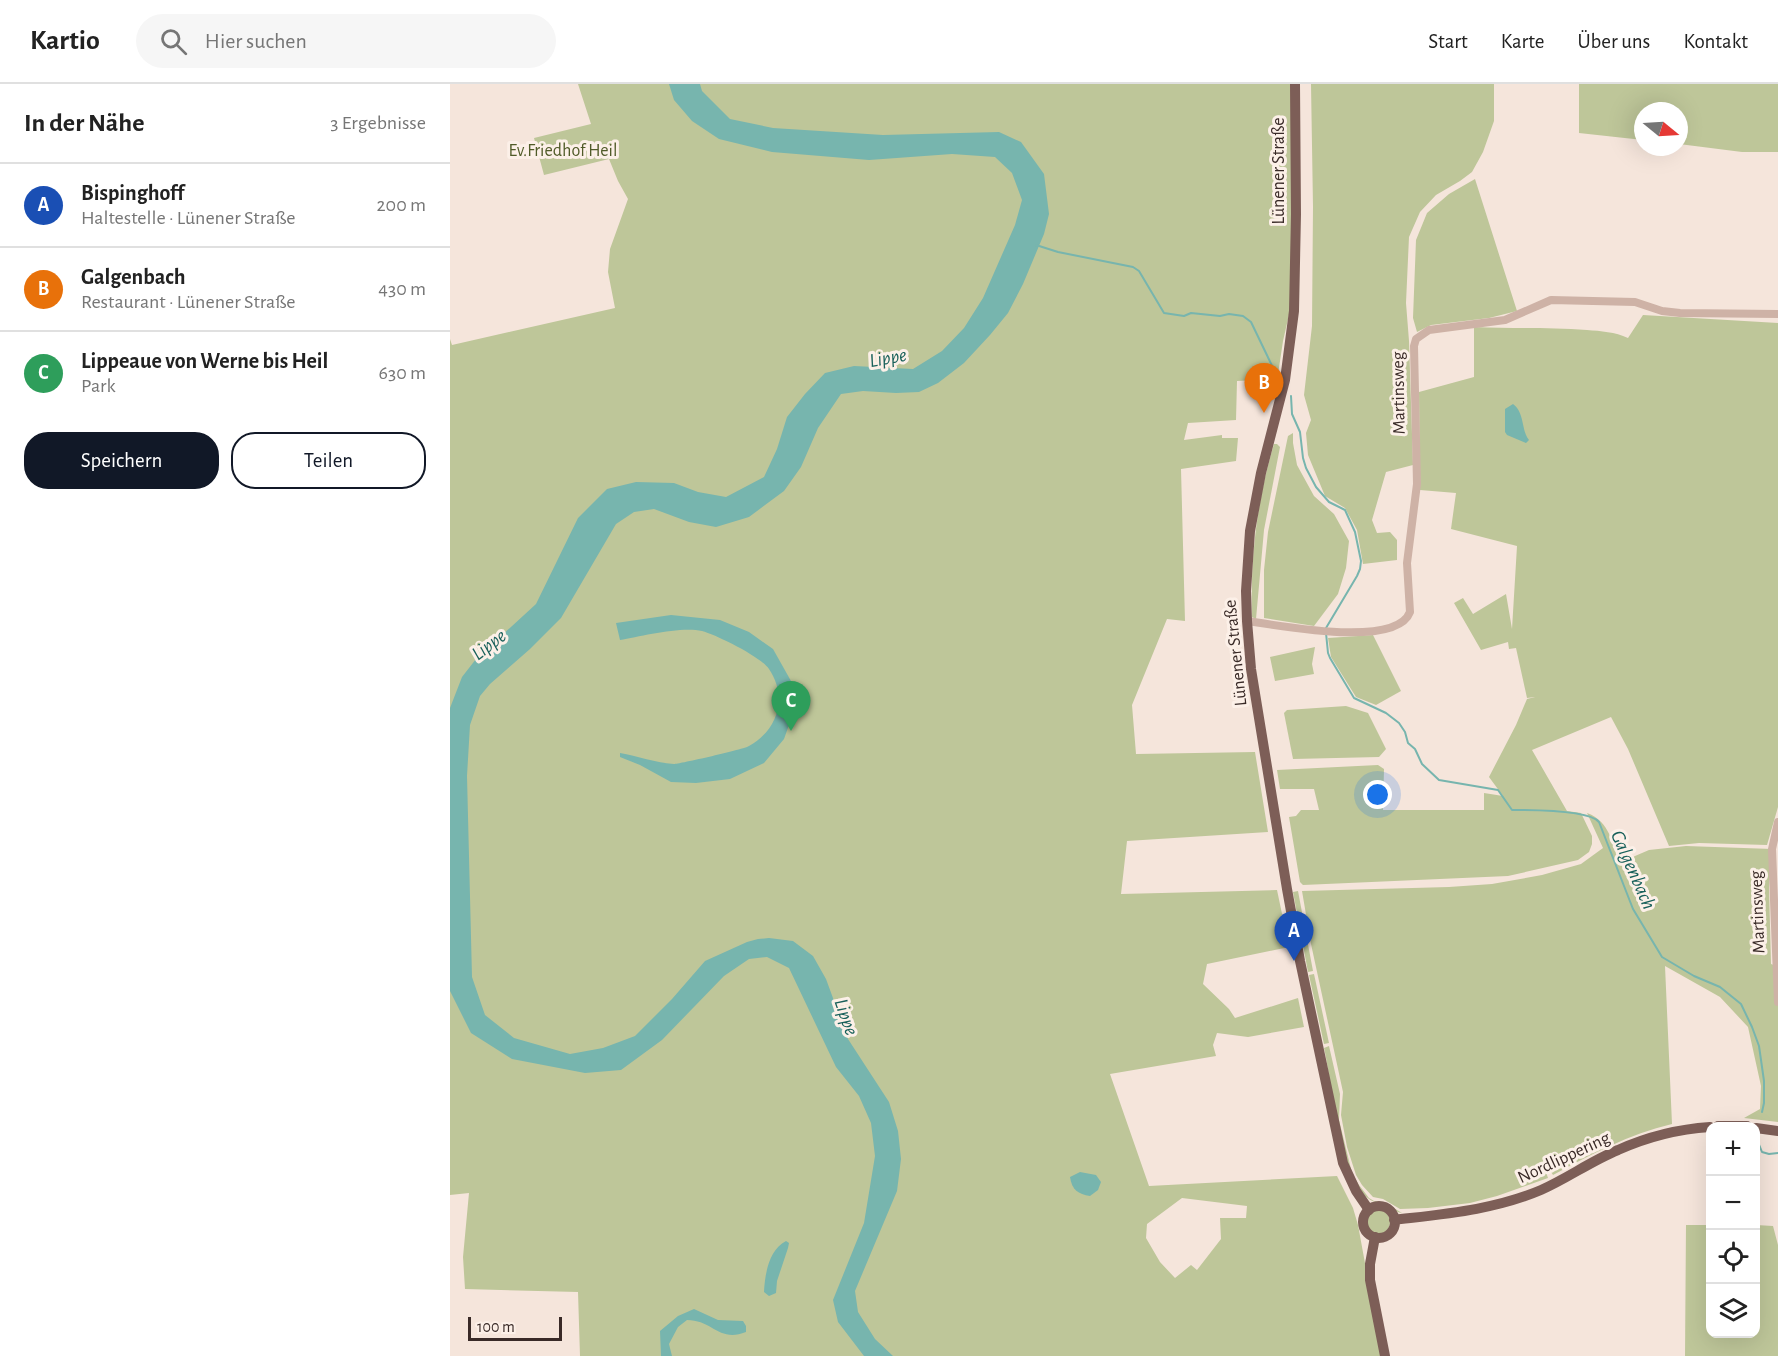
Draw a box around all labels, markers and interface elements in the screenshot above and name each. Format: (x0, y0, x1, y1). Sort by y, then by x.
search box (136, 14, 556, 68)
icon: search (157, 25, 190, 58)
text: Kartio (30, 27, 100, 55)
text: Hier suchen (205, 30, 307, 52)
text: Start (1428, 31, 1468, 52)
text: Karte (1501, 31, 1544, 52)
text: Über uns (1577, 31, 1650, 52)
text: Kontakt (1683, 31, 1748, 52)
north arrow (1634, 102, 1688, 156)
text: In der Nähe (24, 110, 144, 136)
text: 3 Ergebnisse (330, 113, 426, 133)
street label: Lünener Straße (1270, 118, 1288, 224)
park label: Ev.Friedhof Heil (509, 142, 617, 160)
text: Bispinghoff (81, 182, 184, 204)
text: A (38, 195, 50, 215)
text: 200 m (376, 195, 426, 215)
text: Haltestelle · Lünener Straße (81, 208, 296, 228)
text: Galgenbach (81, 266, 185, 288)
text: B (38, 279, 49, 299)
text: 430 m (378, 279, 426, 299)
text: Restaurant · Lünener Straße (81, 292, 296, 312)
water label: Lippe (868, 345, 909, 371)
text: Lippeaue von Werne bis Heil (81, 350, 328, 372)
street label: Martinsweg (1389, 351, 1409, 435)
text: C (38, 363, 49, 383)
text: 630 m (379, 363, 426, 383)
pin: B (1244, 364, 1284, 413)
text: Park (81, 376, 116, 396)
button: Speichern (24, 432, 219, 489)
button: Teilen (231, 432, 426, 489)
street label: Lünener Straße (1221, 599, 1251, 707)
water label: Lippe (468, 625, 510, 664)
pin: C (772, 682, 810, 731)
your location (1363, 780, 1392, 809)
water label: Galgenbach (1607, 827, 1659, 913)
street label: Martinsweg (1748, 870, 1768, 954)
pin: A (1274, 912, 1314, 961)
water label: Lippe (830, 996, 862, 1038)
map controls (1706, 1122, 1760, 1338)
button: + (1706, 1122, 1760, 1176)
street label: Nordlippering (1515, 1129, 1613, 1187)
button: − (1706, 1176, 1760, 1230)
button: locate (1706, 1230, 1760, 1284)
button: layers (1706, 1284, 1760, 1338)
scale bar (468, 1314, 562, 1342)
text: 100 m (477, 1319, 515, 1335)

